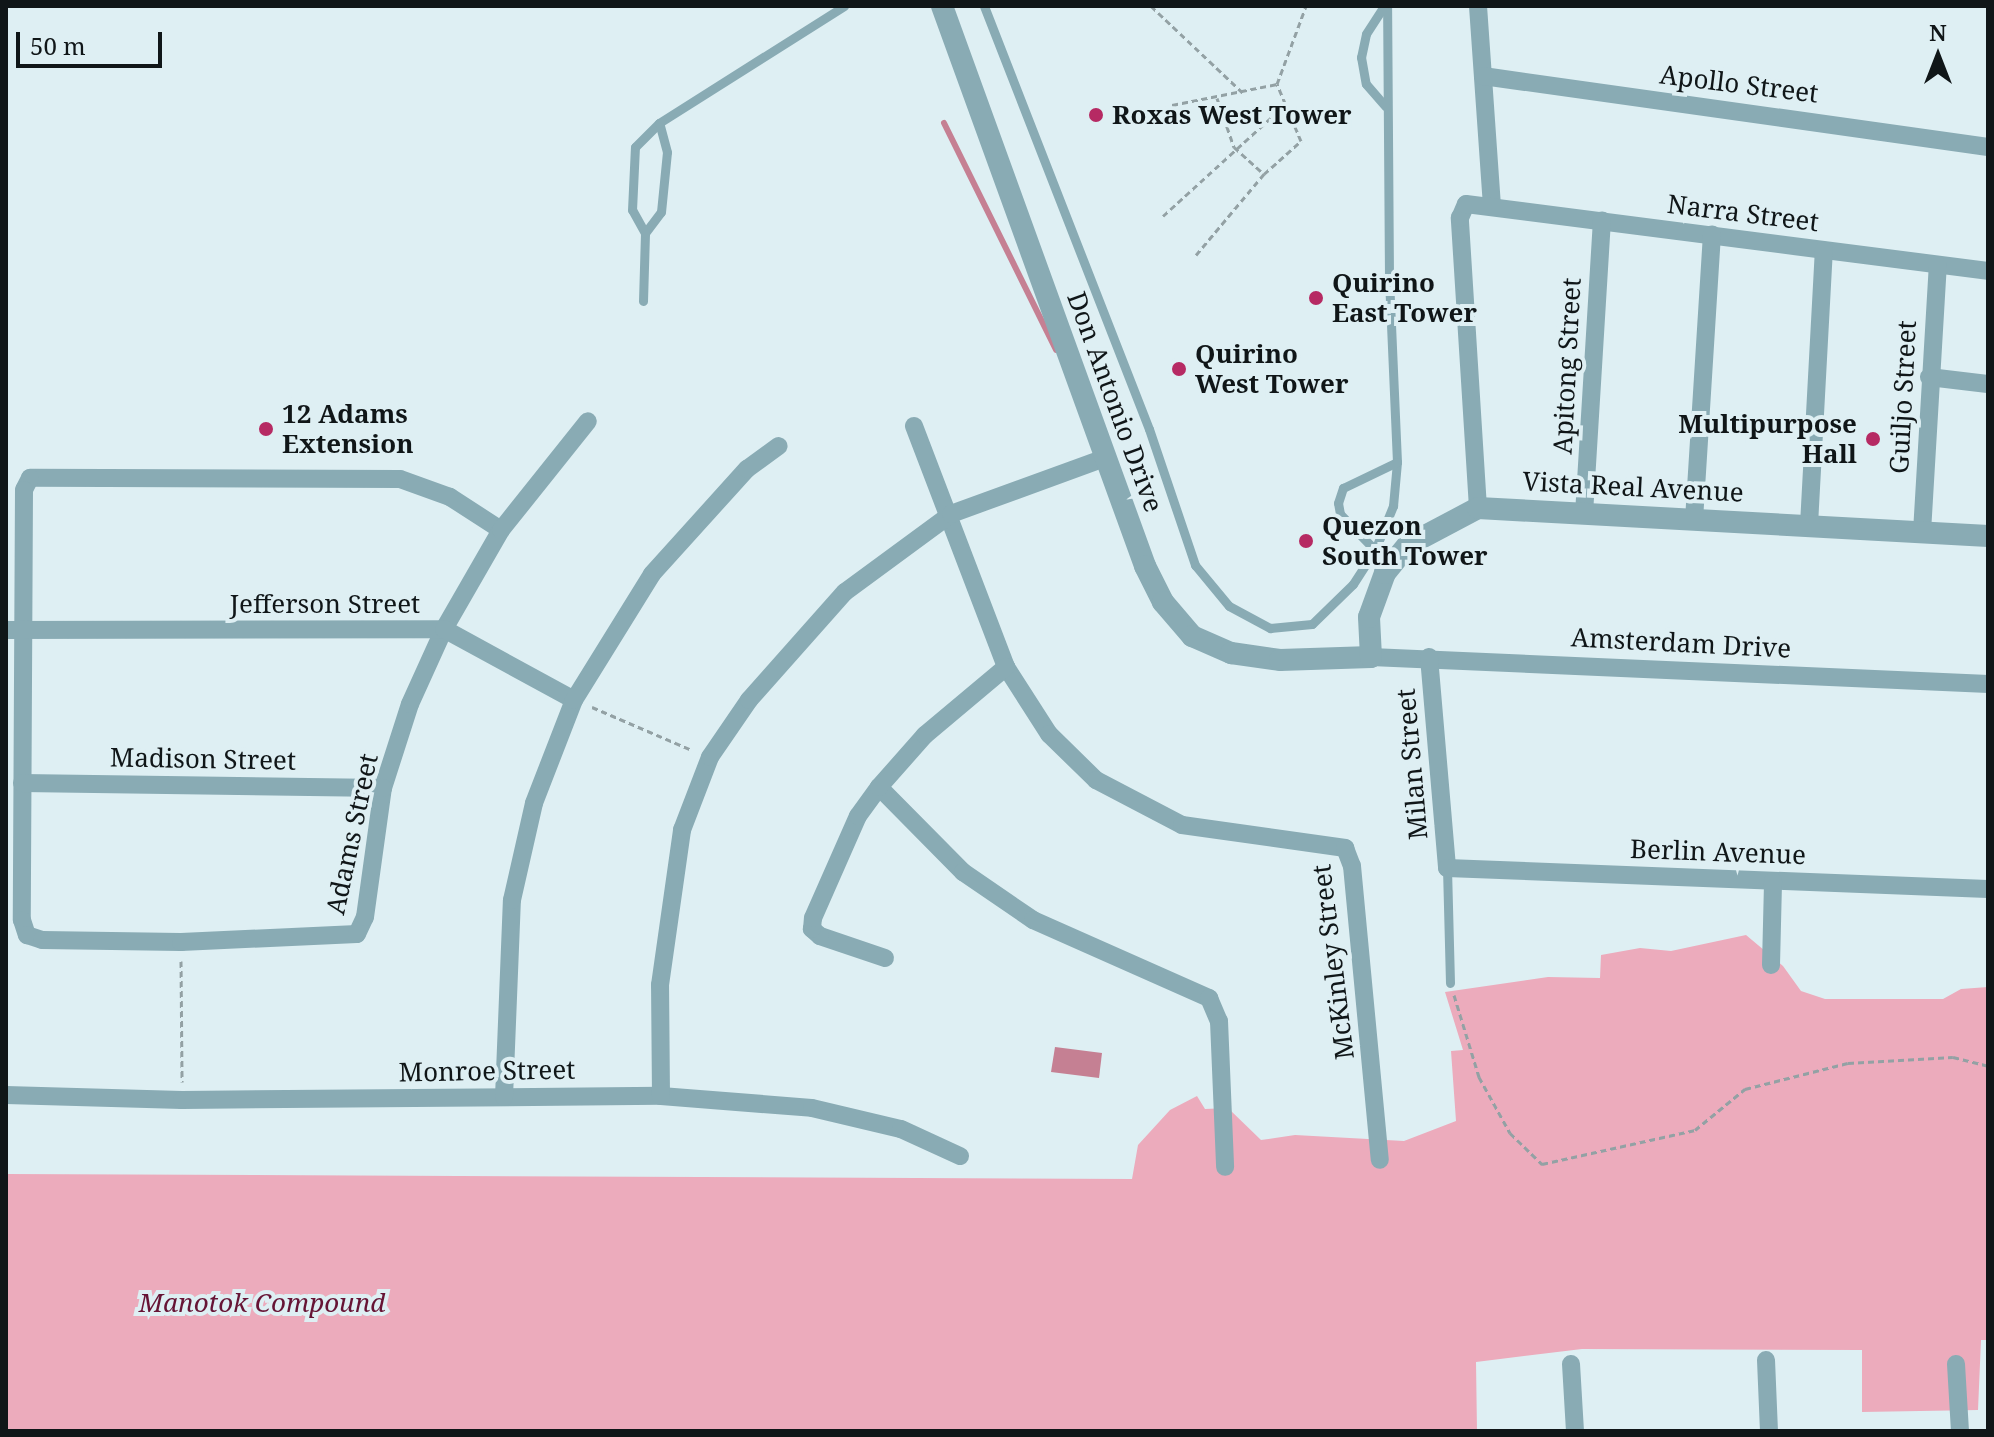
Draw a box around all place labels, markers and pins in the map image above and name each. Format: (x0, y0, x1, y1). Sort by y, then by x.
place label: Roxas West Tower (1112, 99, 1352, 131)
marker: Roxas West Tower (1087, 106, 1105, 124)
place label: Quirino East Tower (1332, 267, 1477, 328)
marker: Quirino East Tower (1307, 289, 1325, 307)
place label: Quirino West Tower (1195, 338, 1349, 400)
marker: Quirino West Tower (1170, 360, 1188, 378)
place label: 12 Adams Extension (282, 398, 413, 460)
place label: Multipurpose Hall (1678, 408, 1857, 470)
marker: 12 Adams Extension (257, 420, 275, 438)
marker: Multipurpose Hall (1864, 430, 1882, 448)
place label: Quezon South Tower (1322, 510, 1488, 572)
marker: Quezon South Tower (1297, 532, 1315, 550)

